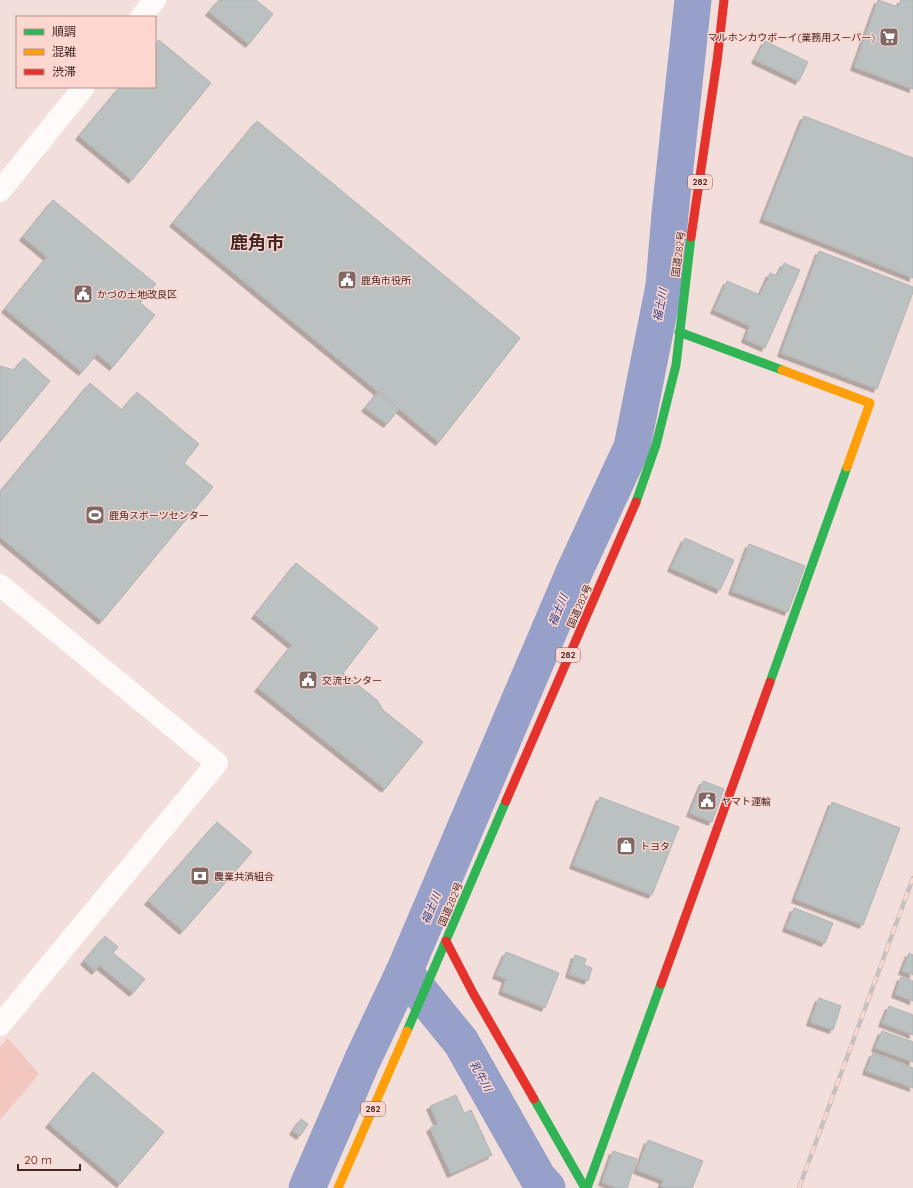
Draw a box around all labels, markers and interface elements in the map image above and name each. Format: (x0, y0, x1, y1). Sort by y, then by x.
legend (16, 16, 156, 88)
text: 順調 (52, 24, 76, 39)
supermarket icon: マルホンカウボーイ(業務用スーパー) (878, 26, 900, 48)
place label: マルホンカウボーイ(業務用スーパー) (708, 31, 875, 44)
text: 混雑 (52, 44, 76, 59)
text: 渋滞 (52, 64, 76, 79)
road number: 282 (688, 175, 712, 189)
street label: 国道282号 (669, 230, 688, 278)
district label: 鹿角市 (230, 231, 284, 254)
public building icon: 鹿角市役所 (336, 269, 358, 291)
place label: 鹿角市役所 (361, 274, 411, 287)
public building icon: かづの土地改良区 (72, 283, 94, 305)
water label: 福士川 (650, 286, 670, 323)
place label: かづの土地改良区 (97, 288, 177, 301)
sports icon: 鹿角スポーツセンター (84, 504, 106, 526)
place label: 鹿角スポーツセンター (109, 509, 209, 522)
street label: 国道282号 (564, 582, 595, 630)
water label: 福士川 (545, 591, 571, 628)
road number: 282 (556, 648, 580, 662)
public building icon: 交流センター (297, 669, 319, 691)
place label: 交流センター (322, 674, 382, 687)
public building icon: ヤマト運輸 (696, 790, 718, 812)
place label: ヤマト運輸 (721, 795, 771, 808)
shop icon: トヨタ (615, 835, 637, 857)
place label: トヨタ (640, 840, 670, 853)
bank icon: 農業共済組合 (189, 865, 211, 887)
place label: 農業共済組合 (214, 870, 274, 883)
street label: 国道282号 (435, 880, 466, 928)
water label: 福士川 (418, 889, 444, 926)
water label: 乳牛川 (467, 1058, 496, 1095)
road number: 282 (361, 1102, 385, 1116)
scale bar (18, 1146, 80, 1172)
text: 20 m (24, 1152, 52, 1167)

